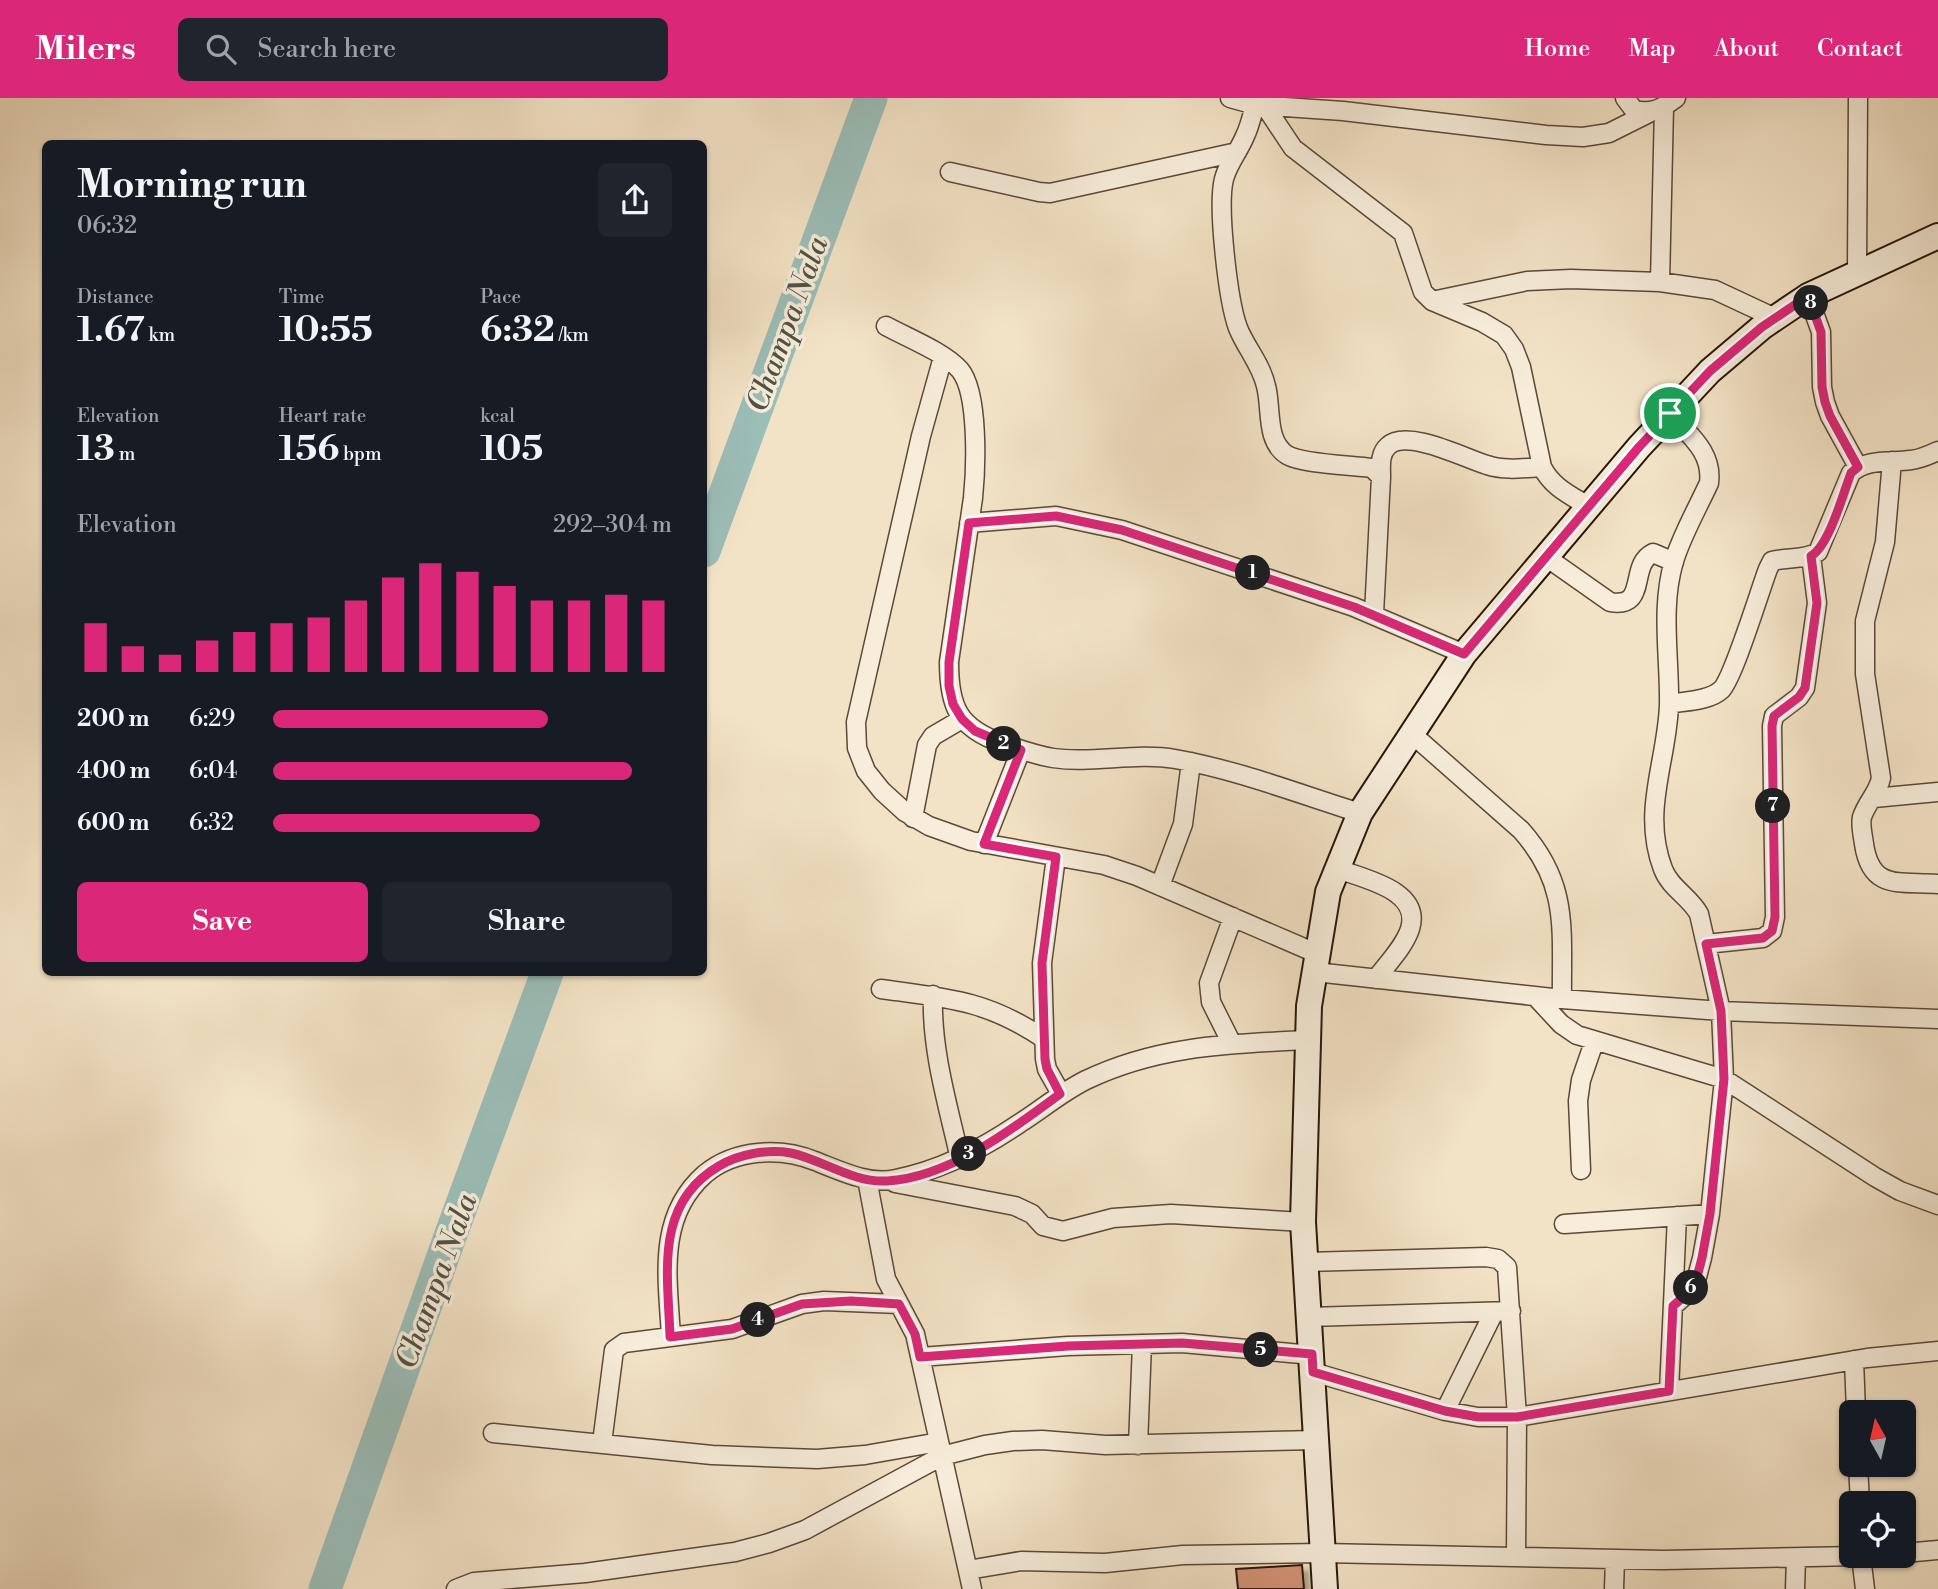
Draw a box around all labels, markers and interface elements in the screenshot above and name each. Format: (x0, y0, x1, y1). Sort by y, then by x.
search box (178, 18, 668, 81)
text: Milers (35, 29, 136, 70)
icon: search (202, 30, 240, 68)
text: Search here (258, 33, 396, 65)
text: Home (1525, 34, 1590, 64)
text: Map (1628, 34, 1676, 64)
text: About (1714, 34, 1779, 64)
text: Contact (1817, 34, 1903, 64)
text: Morning run (77, 162, 307, 209)
button: share (598, 163, 672, 237)
text: 06:32 (77, 212, 137, 240)
water label: Champa Nala (739, 231, 837, 417)
text: Distance (77, 285, 154, 309)
text: Time (279, 285, 324, 309)
text: Pace (480, 285, 521, 309)
pin: 8 (1794, 286, 1828, 320)
text: 8 (1804, 290, 1817, 314)
text: 1.67 (77, 309, 145, 352)
text: 10:55 (279, 309, 373, 352)
text: 6:32 (480, 309, 555, 352)
text: km (145, 323, 175, 347)
text: /km (555, 323, 589, 347)
pin (1640, 383, 1700, 443)
icon: arrive (1651, 394, 1689, 432)
text: Elevation (77, 404, 159, 428)
text: Heart rate (279, 404, 366, 428)
text: kcal (480, 404, 515, 428)
text: 13 (77, 428, 115, 471)
text: 156 (279, 428, 339, 471)
text: 105 (480, 428, 543, 471)
text: m (115, 442, 135, 466)
text: bpm (339, 442, 382, 466)
text: Elevation (77, 511, 177, 539)
text: 292–304 m (553, 511, 672, 539)
pin: 1 (1236, 556, 1270, 590)
text: 1 (1248, 560, 1257, 584)
text: 200 m (77, 705, 149, 733)
text: 6:29 (189, 705, 235, 733)
pin: 2 (986, 726, 1021, 762)
text: 2 (998, 731, 1009, 755)
text: 400 m (77, 757, 150, 785)
text: 6:04 (189, 757, 237, 785)
pin: 7 (1756, 788, 1790, 824)
text: 7 (1767, 793, 1778, 817)
text: 600 m (77, 809, 150, 837)
text: 6:32 (189, 809, 234, 837)
button: Save (77, 882, 368, 962)
button: Share (382, 882, 672, 962)
pin: 3 (951, 1136, 986, 1172)
text: 3 (963, 1141, 974, 1165)
water label: Champa Nala (388, 1188, 486, 1374)
pin: 6 (1674, 1270, 1708, 1306)
text: 6 (1685, 1275, 1696, 1299)
pin: 4 (740, 1302, 776, 1338)
text: 4 (751, 1307, 764, 1331)
pin: 5 (1244, 1332, 1278, 1368)
text: 5 (1255, 1337, 1266, 1361)
north arrow (1839, 1400, 1916, 1477)
map controls (1839, 1400, 1916, 1568)
button: locate (1839, 1491, 1916, 1568)

